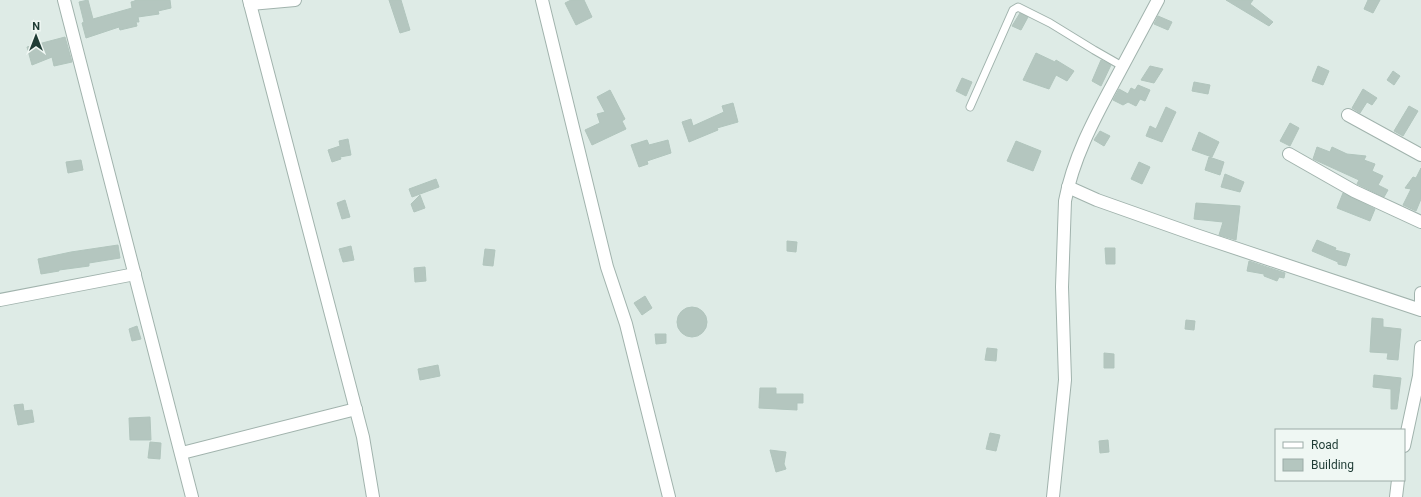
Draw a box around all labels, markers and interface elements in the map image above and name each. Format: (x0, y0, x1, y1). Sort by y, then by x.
north arrow (16, 16, 56, 56)
text: N (32, 20, 40, 33)
legend (1275, 429, 1405, 481)
text: Road (1311, 438, 1339, 452)
text: Building (1311, 458, 1354, 472)

